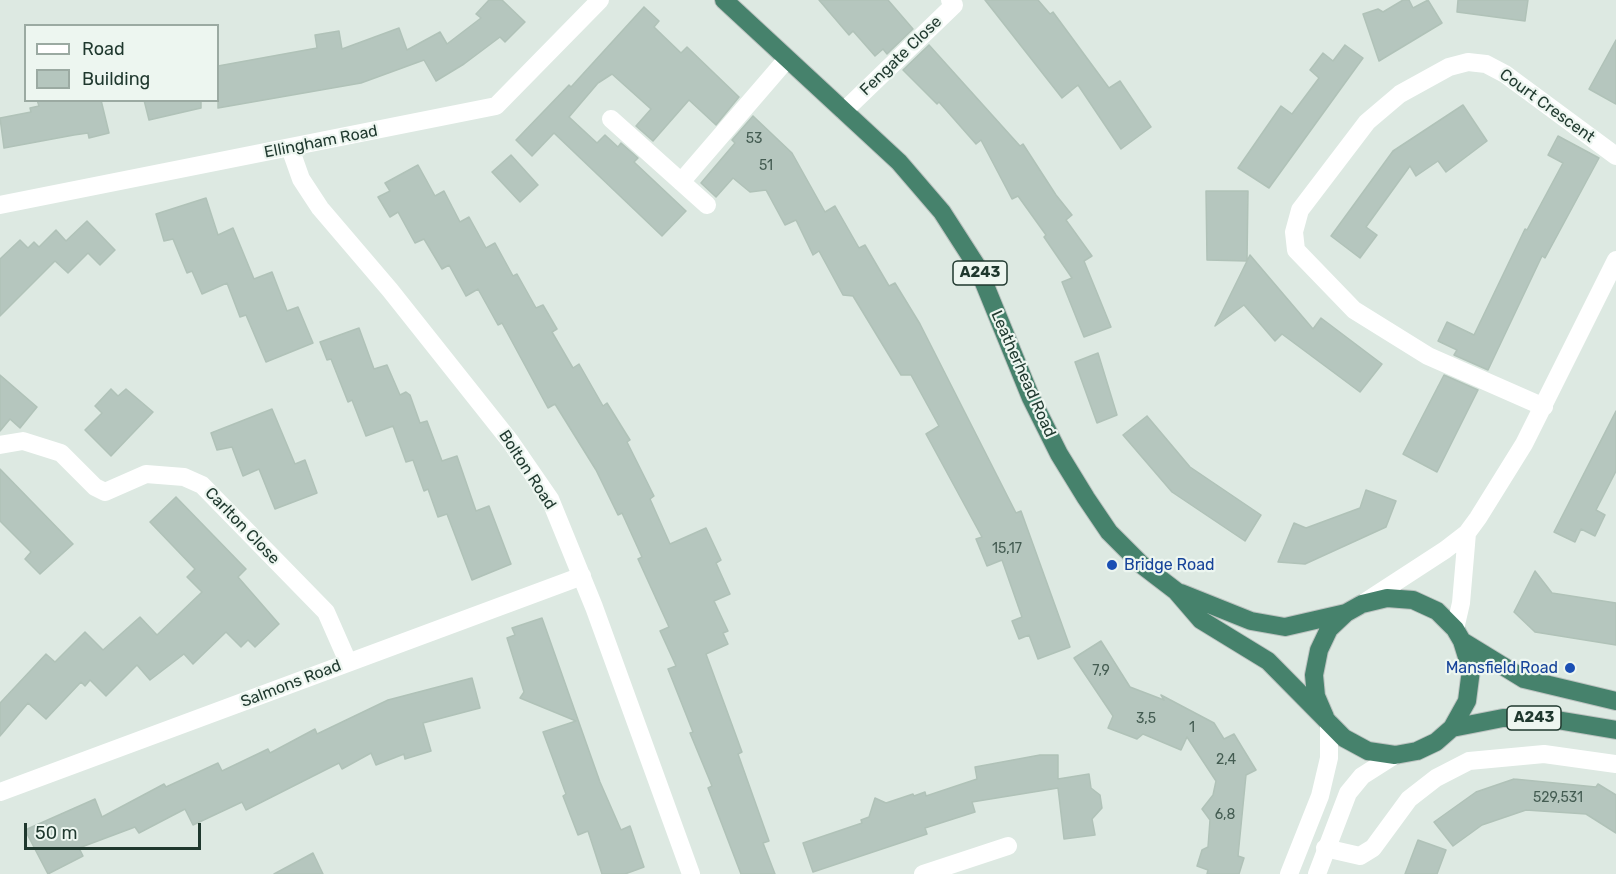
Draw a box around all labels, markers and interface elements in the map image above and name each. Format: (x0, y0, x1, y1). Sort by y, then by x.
street label: Fengate Close (856, 12, 946, 100)
legend (24, 24, 219, 102)
text: Road (82, 38, 125, 60)
street label: Court Crescent (1496, 65, 1598, 147)
text: Building (82, 68, 150, 90)
street label: Ellingham Road (263, 122, 379, 162)
house number: 53 (746, 131, 762, 147)
house number: 51 (759, 158, 773, 174)
road number: A243 (953, 261, 1007, 285)
street label: Leatherhead Road (986, 308, 1060, 440)
street label: Bolton Road (494, 427, 560, 513)
street label: Carlton Close (201, 484, 283, 568)
house number: 15,17 (992, 541, 1022, 557)
place label: Bridge Road (1124, 555, 1215, 575)
marker: Bridge Road (1105, 558, 1119, 572)
street label: Salmons Road (238, 656, 344, 712)
place label: Mansfield Road (1446, 658, 1558, 678)
marker: Mansfield Road (1563, 661, 1577, 675)
house number: 7,9 (1092, 663, 1110, 679)
road number: A243 (1507, 706, 1561, 730)
house number: 3,5 (1136, 711, 1156, 727)
house number: 1 (1189, 720, 1195, 736)
house number: 2,4 (1216, 752, 1236, 768)
house number: 529,531 (1533, 790, 1583, 806)
house number: 6,8 (1215, 807, 1235, 823)
scale bar (27, 811, 204, 849)
text: 50 m (35, 822, 78, 844)

